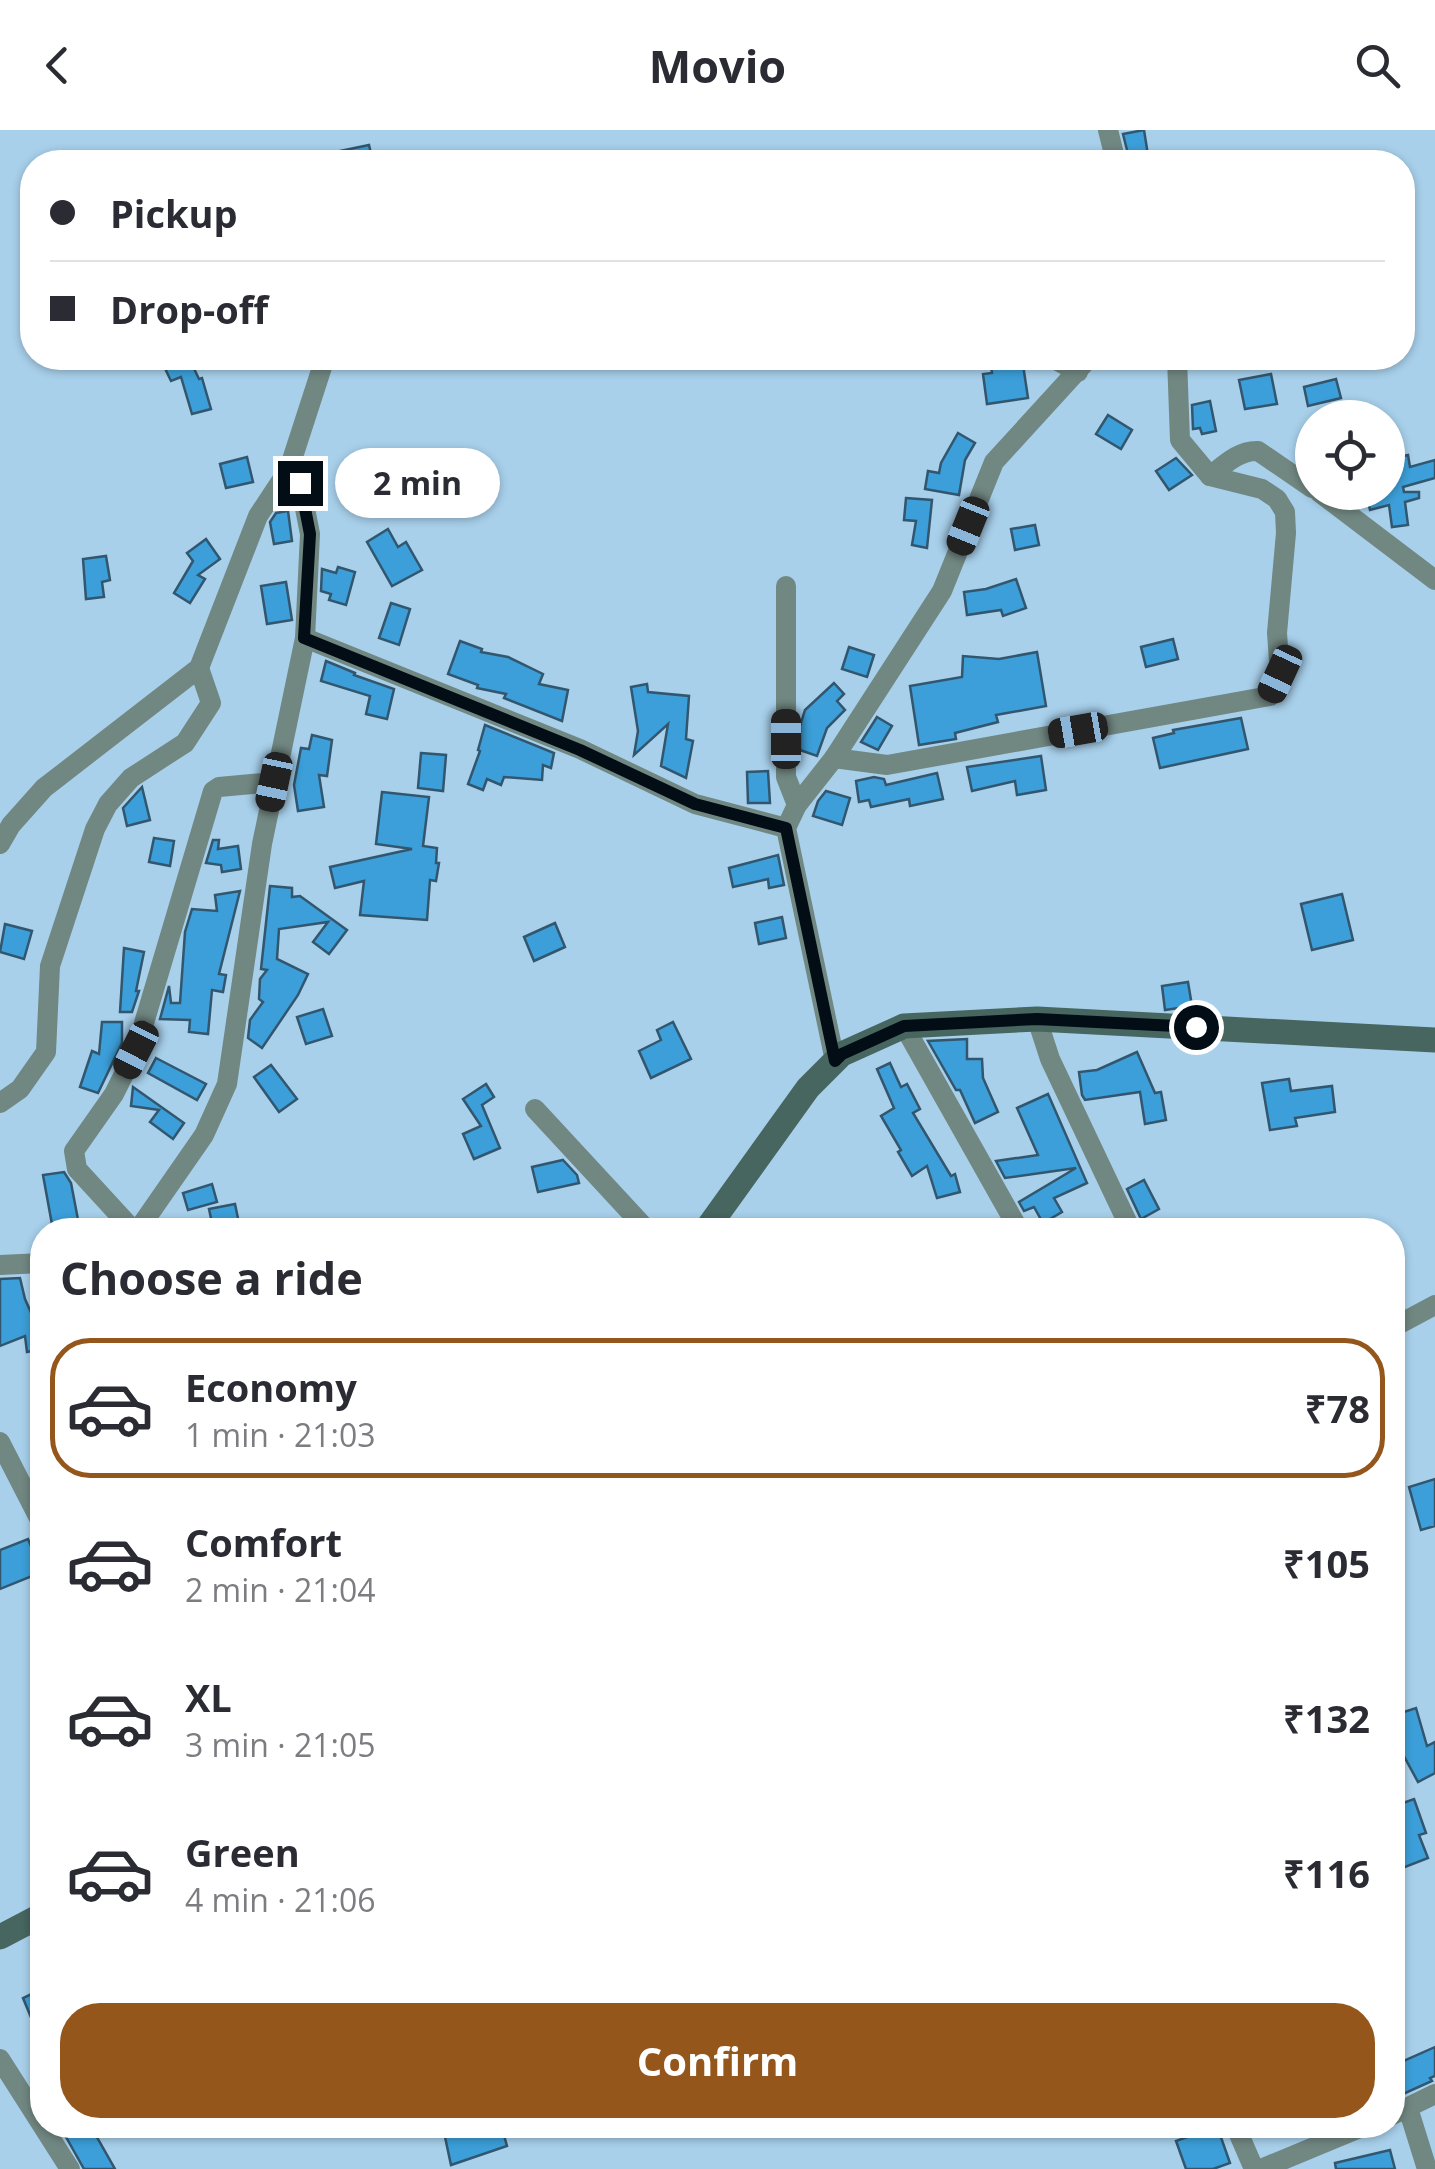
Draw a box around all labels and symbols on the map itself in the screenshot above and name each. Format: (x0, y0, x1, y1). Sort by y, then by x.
callout: 2 min (335, 448, 500, 518)
route end (278, 461, 323, 506)
car (943, 493, 993, 559)
car (1254, 640, 1306, 708)
car (771, 709, 801, 769)
car (1046, 710, 1110, 750)
car (253, 750, 295, 814)
route start (1174, 1005, 1219, 1050)
car (109, 1016, 163, 1084)

